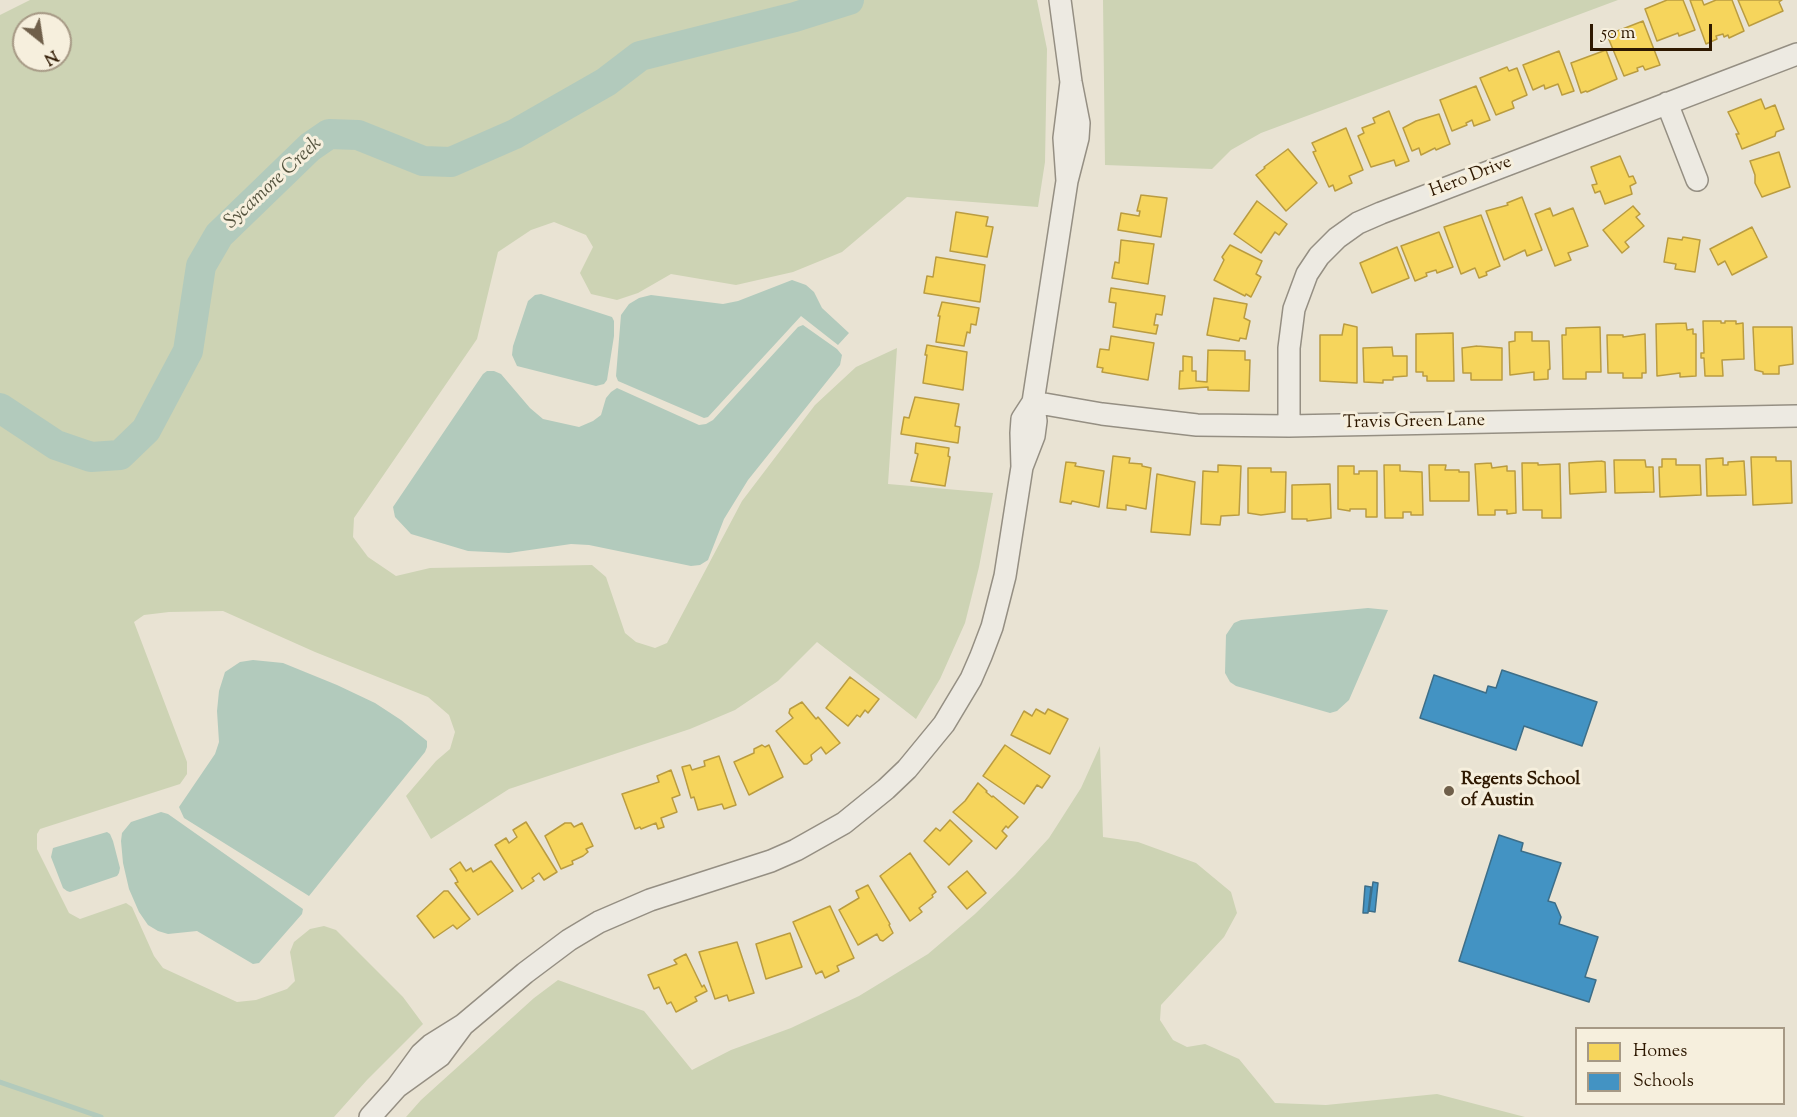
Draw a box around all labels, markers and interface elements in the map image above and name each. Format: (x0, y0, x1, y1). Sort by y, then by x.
north arrow (12, 12, 72, 72)
scale bar (1593, 12, 1714, 50)
text: 50 m (1601, 21, 1635, 47)
text: N (39, 43, 62, 69)
water label: Sycamore Creek (220, 133, 328, 235)
street label: Hero Drive (1427, 152, 1515, 204)
street label: Travis Green Lane (1343, 411, 1485, 435)
place label: Regents School of Austin (1461, 770, 1580, 812)
marker: Regents School of Austin (1442, 784, 1456, 798)
legend (1575, 1027, 1785, 1105)
text: Homes (1633, 1039, 1687, 1065)
text: Schools (1633, 1069, 1694, 1095)

